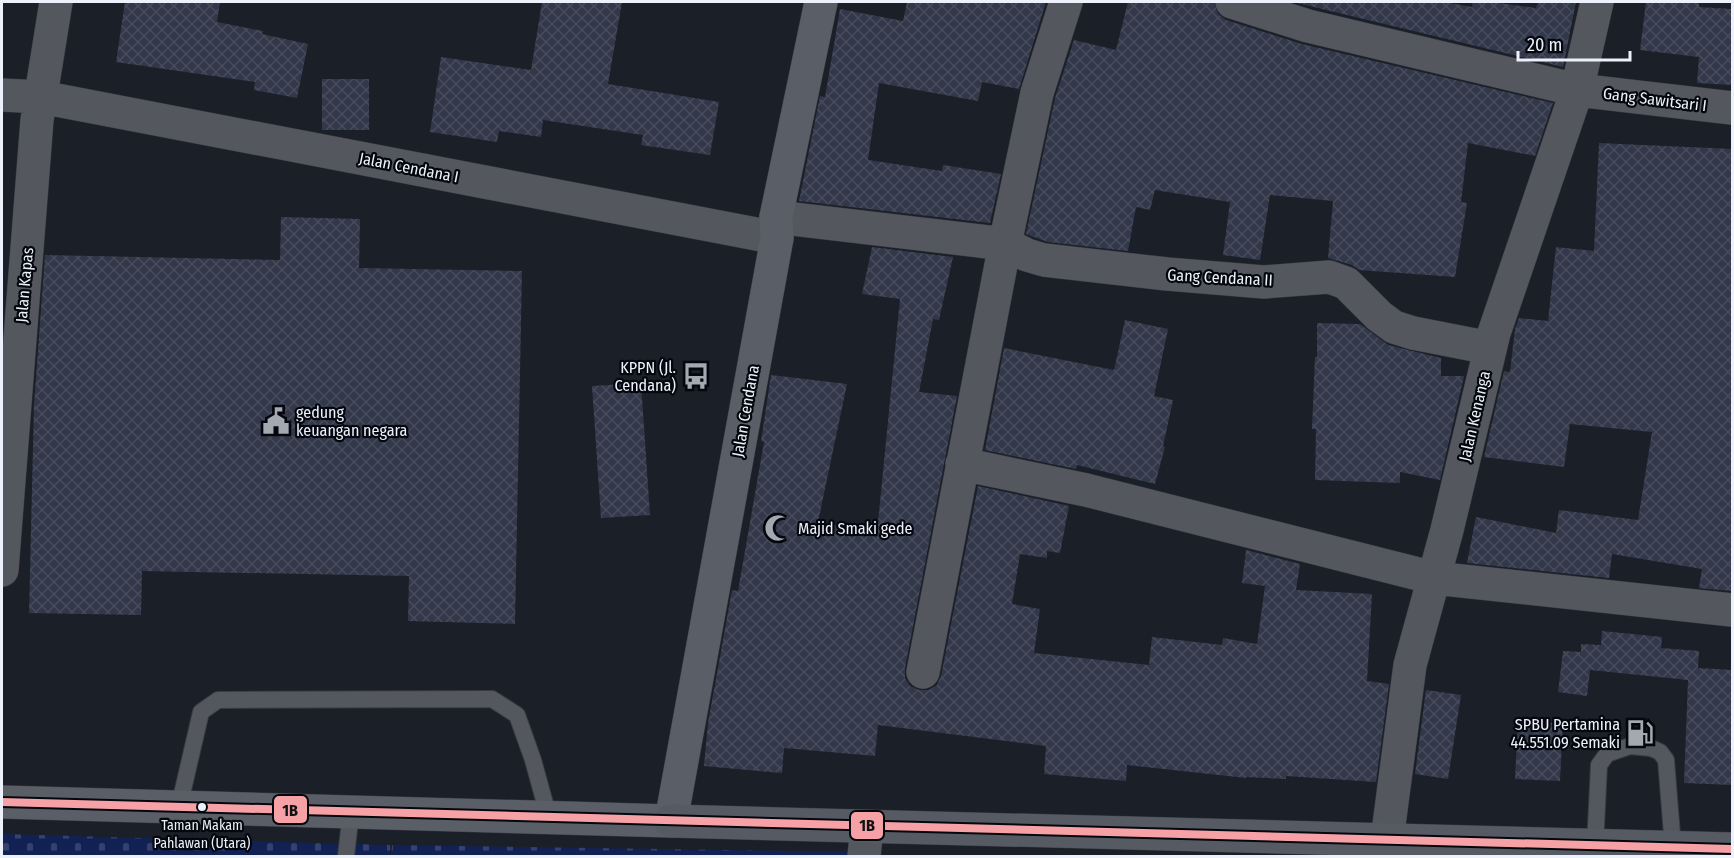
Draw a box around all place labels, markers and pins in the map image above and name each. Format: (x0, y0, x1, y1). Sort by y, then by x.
place label: KPPN (Jl. Cendana) (614, 358, 676, 395)
bus stop icon: KPPN (Jl. Cendana) (681, 361, 711, 391)
place label: gedung keuangan negara (296, 403, 408, 440)
public building icon: gedung keuangan negara (261, 406, 291, 436)
mosque icon: Majid Smaki gede (763, 513, 793, 543)
place label: Majid Smaki gede (798, 519, 913, 538)
place label: SPBU Pertamina 44.551.09 Semaki (1510, 715, 1620, 752)
fuel station icon: SPBU Pertamina 44.551.09 Semaki (1625, 718, 1655, 748)
marker: Taman Makam Pahlawan (Utara) (196, 801, 208, 813)
place label: Taman Makam Pahlawan (Utara) (154, 817, 250, 852)

